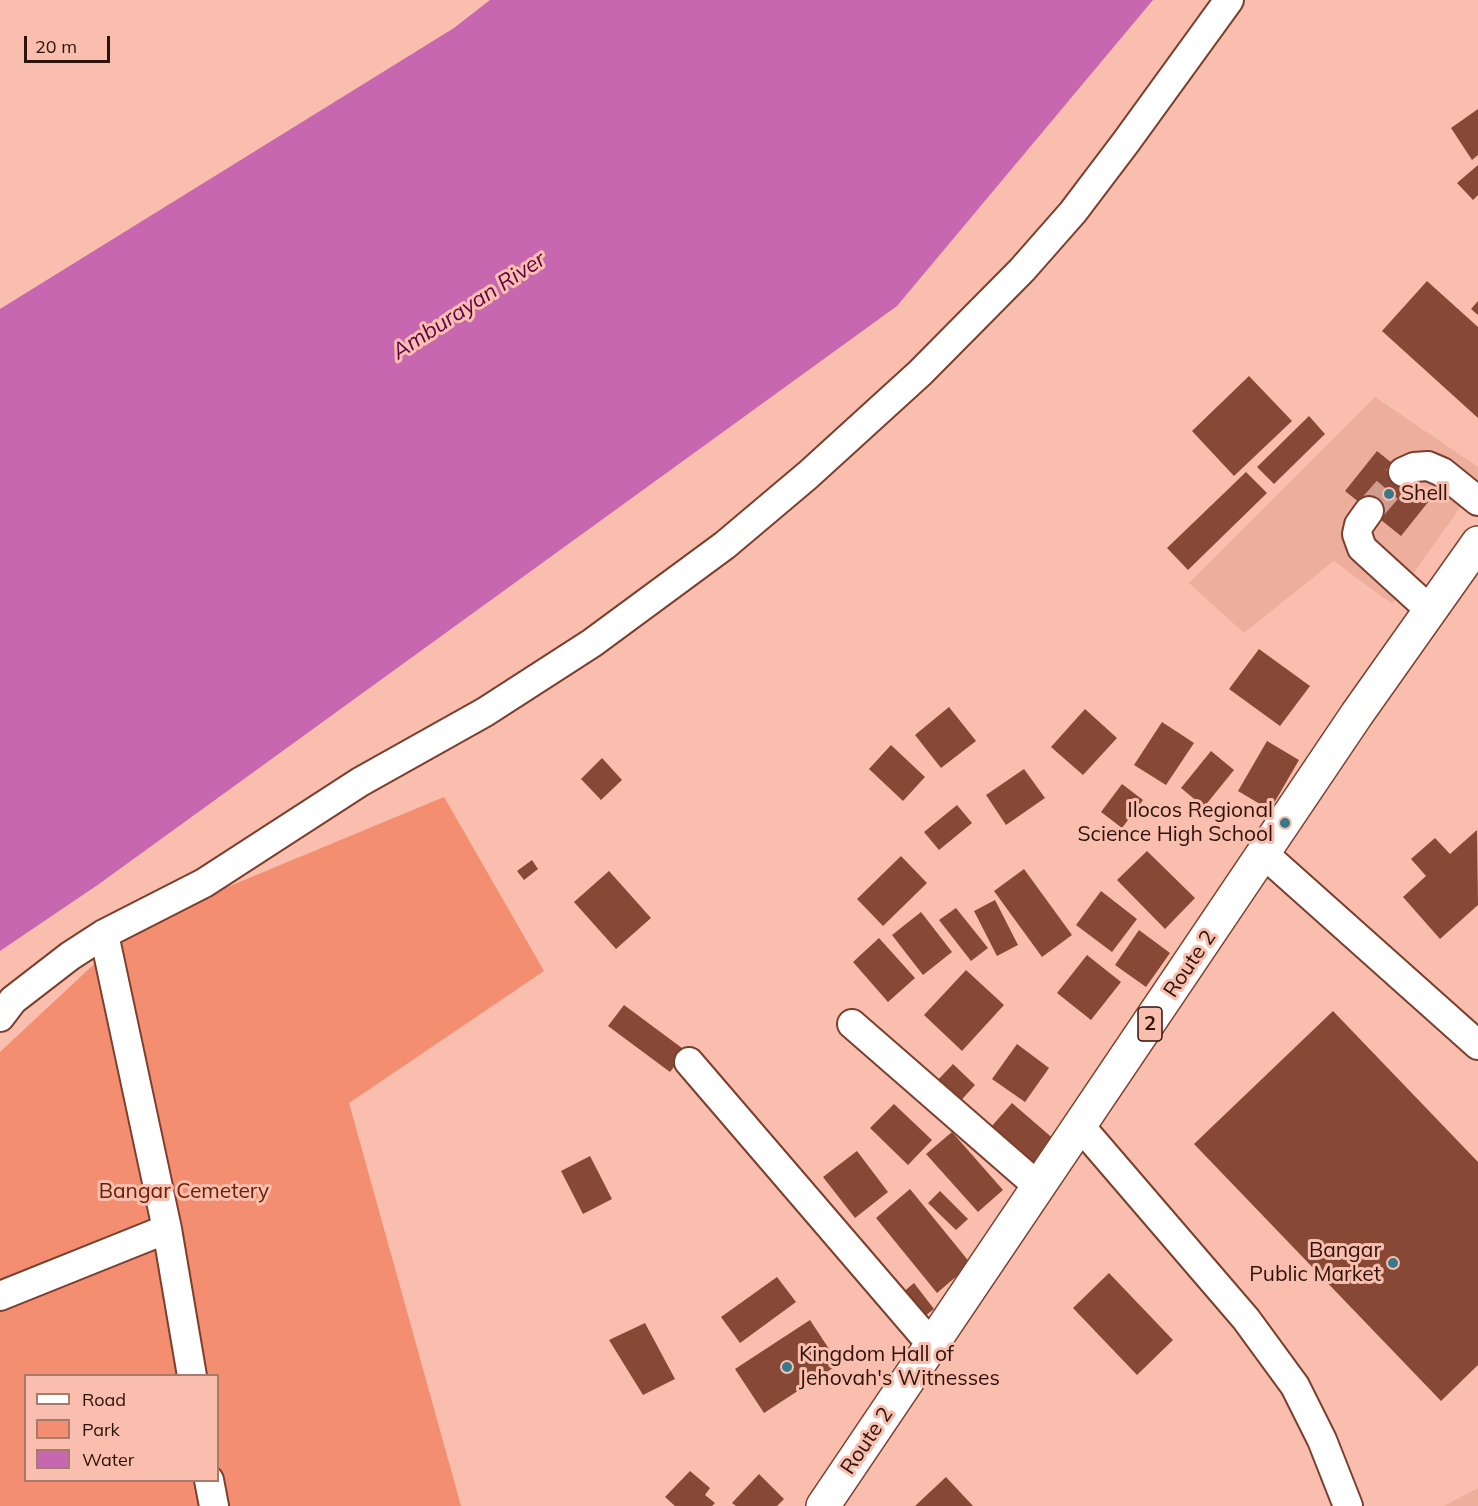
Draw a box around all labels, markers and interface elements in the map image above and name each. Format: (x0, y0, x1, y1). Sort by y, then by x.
scale bar (27, 24, 112, 62)
text: 20 m (35, 35, 77, 58)
water label: Amburayan River (387, 247, 551, 365)
place label: Shell (1401, 481, 1448, 507)
marker: Shell (1382, 487, 1396, 501)
place label: Ilocos Regional Science High School (1077, 798, 1273, 848)
marker: Ilocos Regional Science High School (1278, 816, 1292, 830)
street label: Route 2 (1159, 926, 1221, 1002)
road number: 2 (1138, 1007, 1162, 1041)
park label: Bangar Cemetery (99, 1179, 269, 1205)
place label: Bangar Public Market (1249, 1238, 1381, 1288)
marker: Bangar Public Market (1386, 1256, 1400, 1270)
place label: Kingdom Hall of Jehovah's Witnesses (799, 1342, 1000, 1392)
marker: Kingdom Hall of Jehovah's Witnesses (780, 1360, 794, 1374)
legend (24, 1374, 219, 1482)
text: Road (82, 1388, 126, 1411)
street label: Route 2 (836, 1403, 898, 1479)
text: Park (82, 1418, 120, 1441)
text: Water (82, 1448, 134, 1471)

